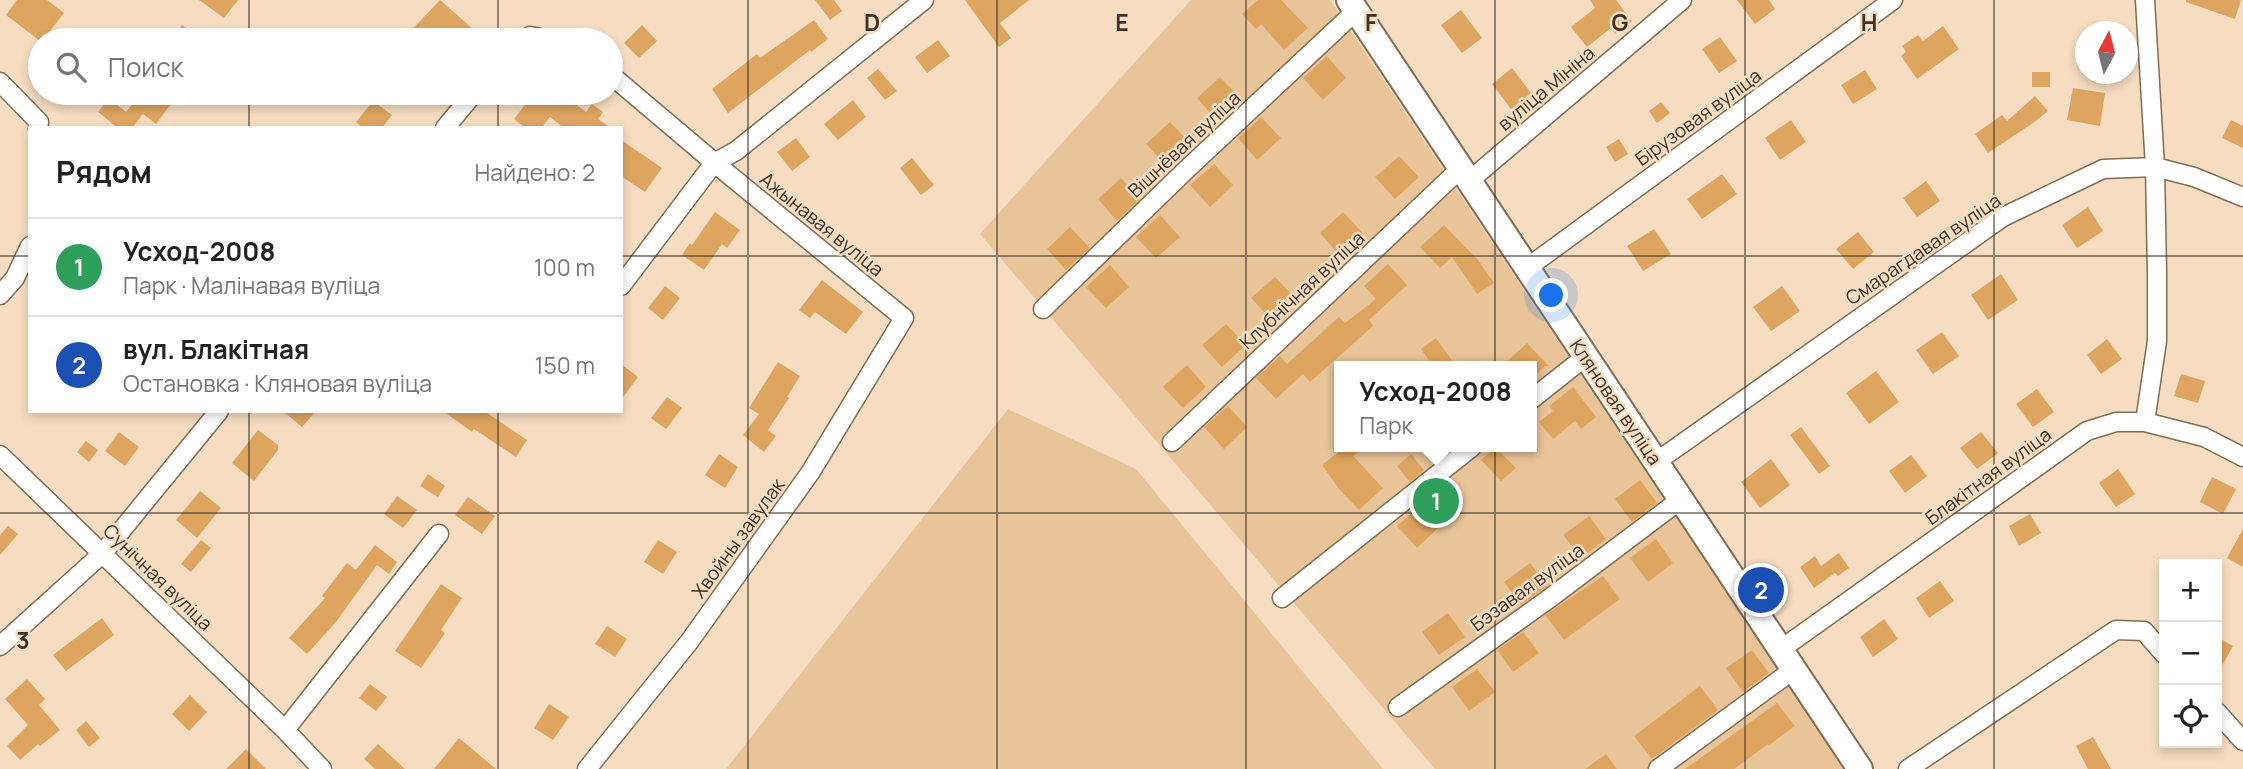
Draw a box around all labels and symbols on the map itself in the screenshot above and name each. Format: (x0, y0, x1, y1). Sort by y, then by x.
text: D (864, 6, 880, 38)
text: E (1115, 6, 1129, 38)
text: F (1365, 6, 1377, 38)
text: G (1612, 6, 1629, 38)
text: H (1861, 6, 1877, 38)
north arrow (2075, 21, 2138, 84)
street label: вуліца Мініна (1492, 40, 1600, 136)
street label: Бірузовая вуліца (1630, 62, 1766, 172)
street label: Вішнёвая вуліца (1122, 85, 1246, 203)
street label: Ажынавая вуліца (755, 166, 889, 282)
street label: Смарагдавая вуліца (1840, 187, 2006, 311)
street label: Клубнічная вуліца (1234, 225, 1370, 355)
your location (1534, 278, 1568, 312)
street label: Кляновая вуліца (1564, 334, 1668, 470)
street label: Блакітная вуліца (1920, 421, 2056, 531)
street label: Хвойны завулак (686, 472, 791, 603)
pin: 1 (1413, 475, 1459, 527)
street label: Сунічная вуліца (97, 518, 219, 636)
street label: Бэзавая вуліца (1465, 537, 1589, 637)
pin: 2 (1738, 564, 1784, 616)
text: 3 (16, 624, 30, 656)

